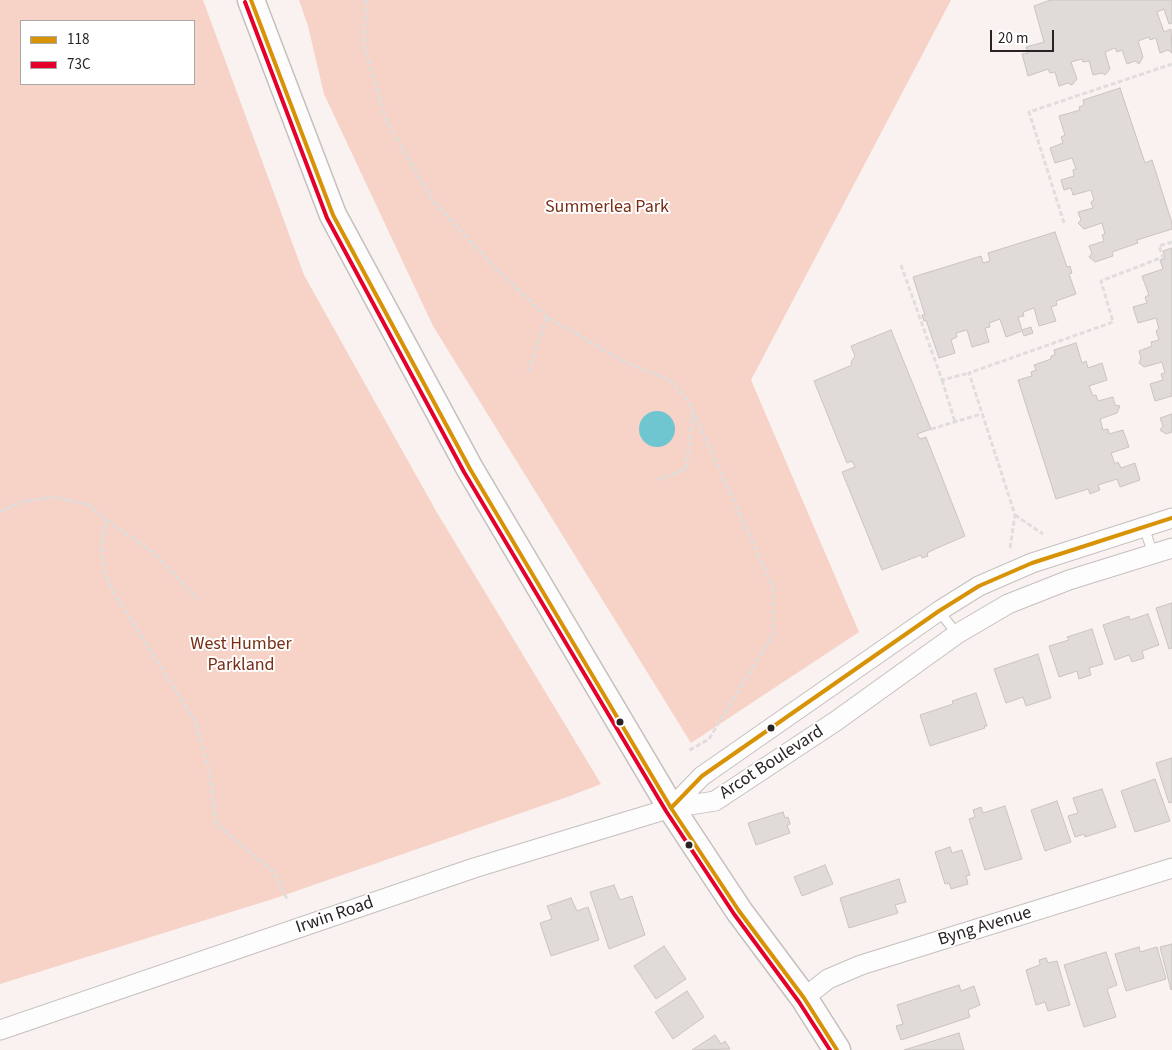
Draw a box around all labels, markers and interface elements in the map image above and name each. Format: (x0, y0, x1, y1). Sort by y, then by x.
legend (20, 20, 195, 85)
scale bar (992, 20, 1056, 52)
text: 20 m (998, 28, 1028, 49)
text: 118 (67, 29, 89, 50)
text: 73C (67, 54, 90, 75)
park label: Summerlea Park (545, 197, 669, 219)
park label: West Humber Parkland (190, 634, 292, 676)
unlabelled marker (615, 717, 625, 727)
street label: Arcot Boulevard (716, 721, 828, 805)
unlabelled marker (766, 723, 776, 733)
unlabelled marker (684, 840, 694, 850)
street label: Irwin Road (293, 893, 377, 939)
street label: Byng Avenue (936, 903, 1034, 951)

